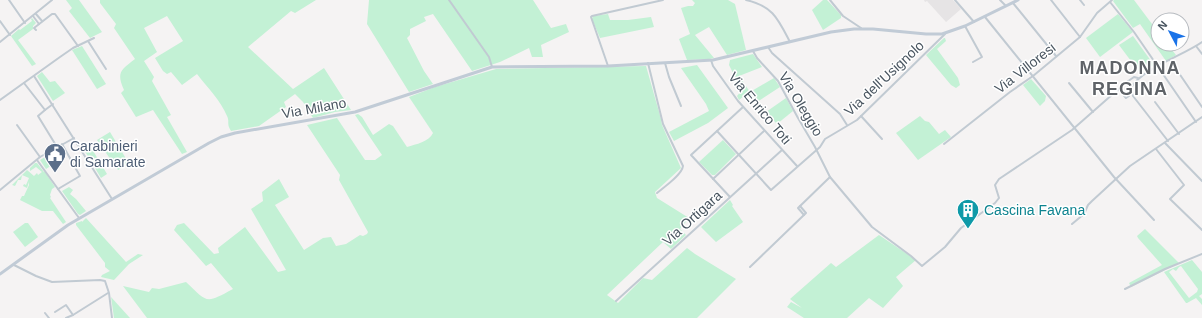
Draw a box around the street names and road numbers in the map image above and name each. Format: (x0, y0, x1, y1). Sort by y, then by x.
street label: Via dell'Usignolo (841, 37, 927, 119)
street label: Via Villoresi (991, 39, 1059, 97)
street label: Via Enrico Toti (725, 69, 795, 147)
street label: Via Oleggio (776, 69, 827, 139)
street label: Via Milano (281, 94, 348, 122)
street label: Via Ortigara (659, 187, 725, 249)

